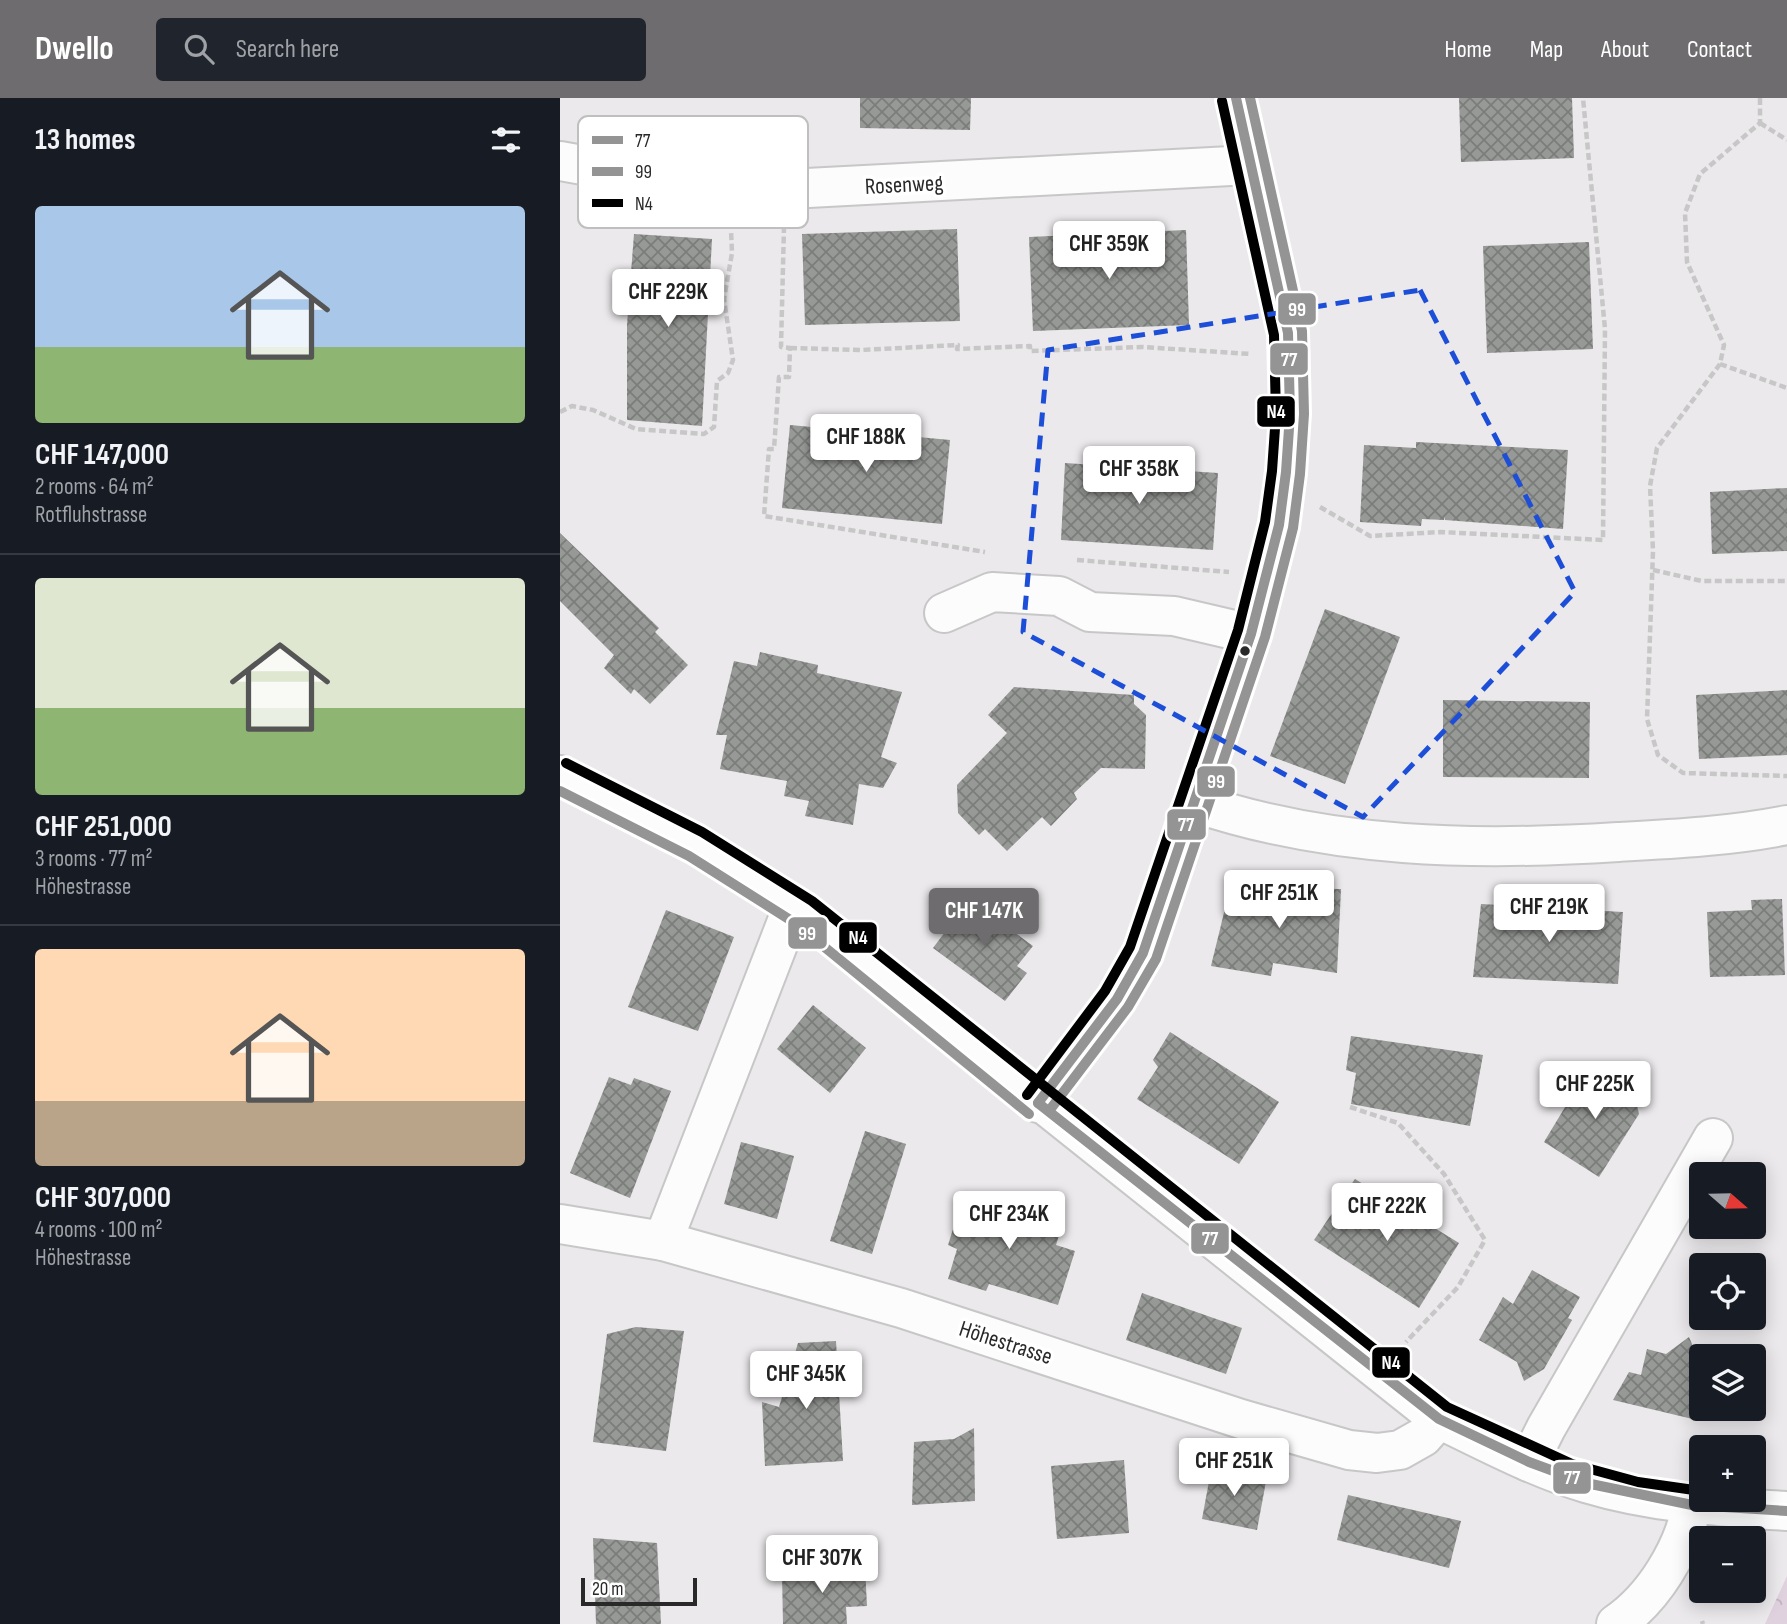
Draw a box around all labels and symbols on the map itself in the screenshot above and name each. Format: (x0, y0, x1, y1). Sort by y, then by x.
legend (578, 116, 808, 228)
text: 77 (635, 130, 651, 153)
text: 99 (635, 161, 652, 184)
street label: Rosenweg (864, 169, 944, 201)
text: N4 (635, 193, 653, 216)
pin: CHF 359K (1037, 222, 1181, 281)
pin: CHF 229K (596, 270, 740, 329)
line badge: 99 (1277, 292, 1317, 326)
text: 99 (1288, 299, 1306, 322)
line badge: 77 (1269, 342, 1309, 376)
text: 77 (1281, 349, 1298, 372)
line badge: N4 (1256, 395, 1296, 428)
text: N4 (1267, 401, 1286, 424)
pin: CHF 188K (794, 414, 938, 474)
pin: CHF 358K (1067, 446, 1211, 506)
unlabelled marker (1238, 644, 1252, 658)
line badge: 99 (1196, 765, 1236, 798)
text: 99 (1207, 771, 1225, 794)
line badge: 77 (1166, 808, 1207, 841)
text: 77 (1178, 814, 1195, 837)
pin: CHF 251K (1207, 870, 1351, 930)
pin: CHF 219K (1477, 884, 1621, 944)
pin: CHF 147K (912, 888, 1056, 948)
line badge: 99 (787, 916, 828, 950)
line badge: N4 (838, 921, 878, 954)
text: 99 (798, 923, 816, 946)
text: N4 (849, 927, 868, 950)
pin: CHF 225K (1523, 1062, 1667, 1121)
north arrow (1689, 1162, 1766, 1239)
pin: CHF 222K (1315, 1184, 1459, 1243)
pin: CHF 234K (937, 1192, 1081, 1251)
line badge: 77 (1190, 1222, 1230, 1255)
text: 77 (1202, 1228, 1219, 1251)
street label: Höhestrasse (956, 1315, 1056, 1371)
line badge: N4 (1371, 1346, 1411, 1379)
pin: CHF 345K (734, 1352, 878, 1411)
text: N4 (1382, 1352, 1401, 1375)
pin: CHF 251K (1162, 1438, 1306, 1498)
line badge: 77 (1552, 1461, 1592, 1495)
text: 77 (1564, 1467, 1581, 1490)
pin: CHF 307K (750, 1536, 894, 1595)
scale bar (581, 1575, 696, 1607)

